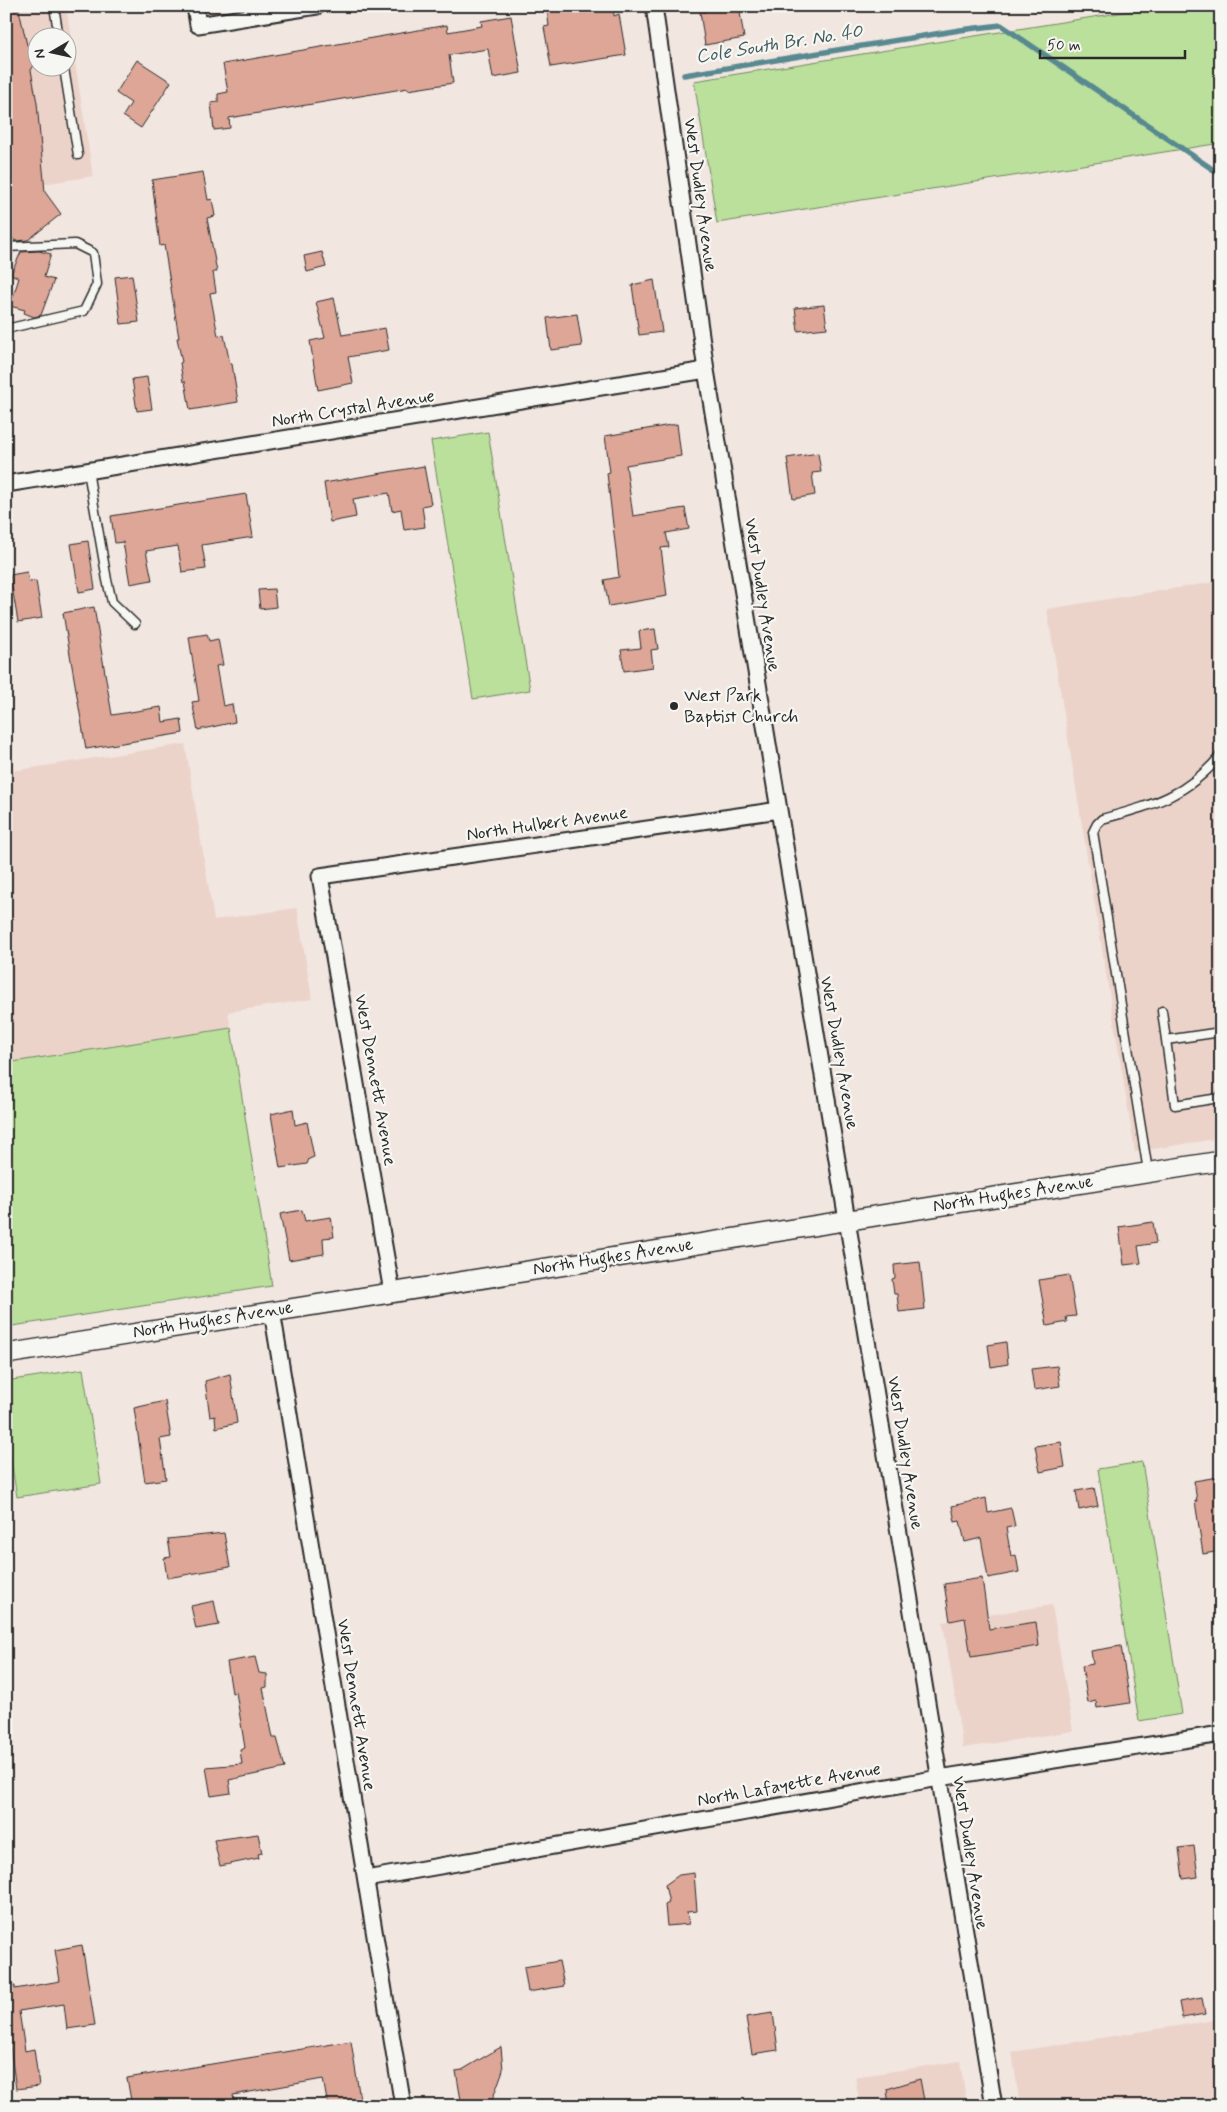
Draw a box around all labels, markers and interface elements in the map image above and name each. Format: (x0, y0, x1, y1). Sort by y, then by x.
water label: Cole South Br. No. 40 (694, 18, 865, 70)
north arrow (28, 28, 78, 78)
scale bar (1040, 28, 1184, 60)
text: 50 m (1047, 36, 1081, 56)
text: N (31, 48, 50, 60)
street label: West Dudley Avenue (677, 117, 723, 273)
street label: North Crystal Avenue (270, 384, 436, 434)
street label: West Dudley Avenue (738, 517, 786, 673)
place label: West Park Baptist Church (684, 684, 798, 729)
marker: West Park Baptist Church (668, 700, 680, 712)
street label: North Hulbert Avenue (465, 801, 629, 847)
street label: West Dudley Avenue (814, 975, 864, 1131)
street label: West Dennett Avenue (348, 992, 402, 1168)
street label: North Hughes Avenue (931, 1169, 1095, 1221)
street label: North Hughes Avenue (531, 1232, 695, 1284)
street label: North Hughes Avenue (131, 1295, 295, 1347)
street label: West Dudley Avenue (881, 1375, 929, 1531)
street label: West Dennett Avenue (331, 1617, 381, 1793)
street label: North Lafayette Avenue (695, 1757, 883, 1813)
street label: West Dudley Avenue (946, 1775, 994, 1931)

